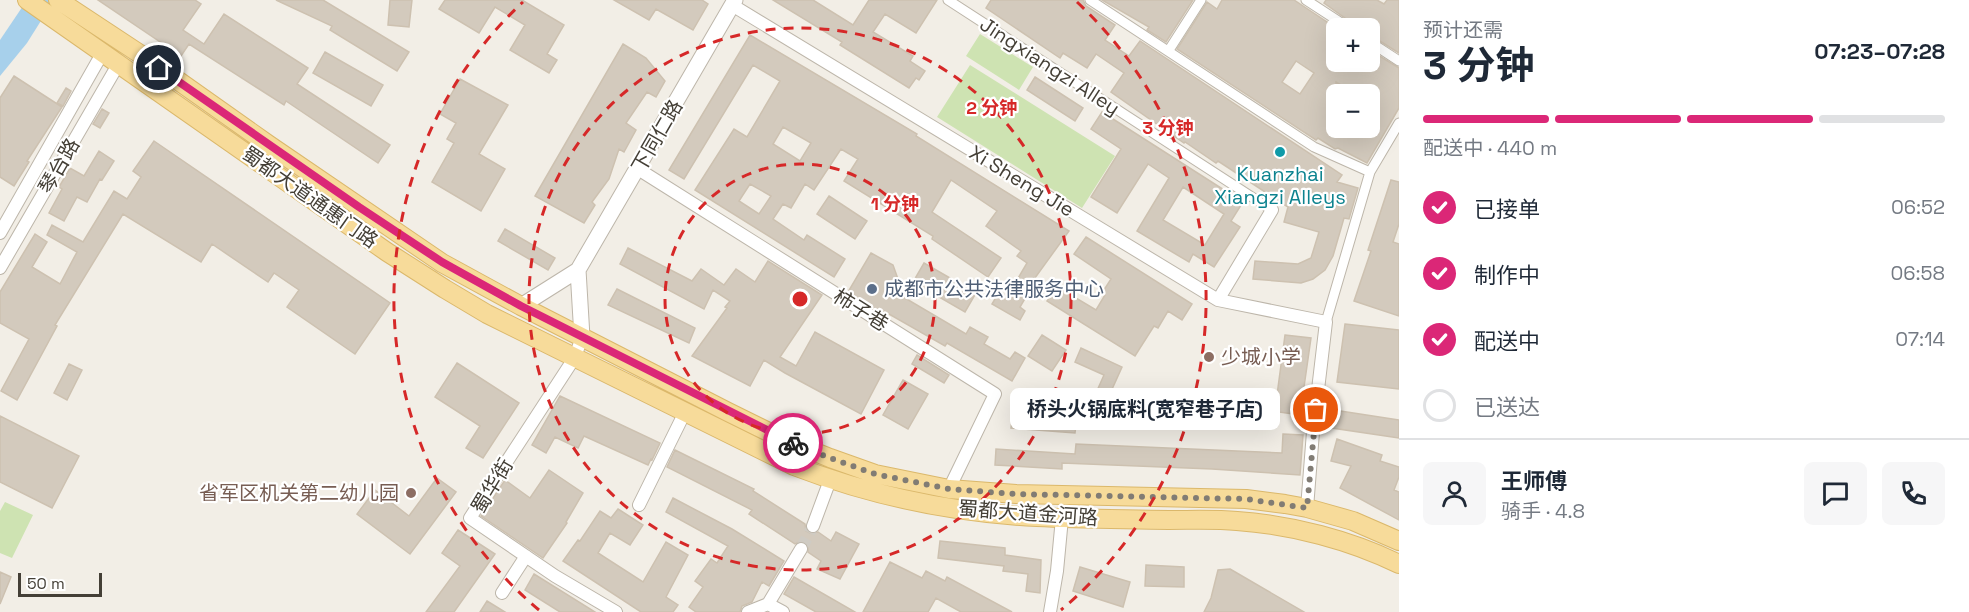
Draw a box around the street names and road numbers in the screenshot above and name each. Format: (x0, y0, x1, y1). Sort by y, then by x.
street label: Jingxiangzi Alley (975, 11, 1125, 121)
street label: 下同仁路 (626, 95, 688, 177)
street label: 琴台路 (33, 134, 85, 198)
street label: Xi Sheng Jie (965, 139, 1079, 223)
street label: 蜀都大道通惠门路 (237, 140, 383, 254)
street label: 柿子巷 (829, 283, 893, 337)
street label: 蜀华街 (465, 454, 519, 518)
street label: 蜀都大道金河路 (957, 495, 1099, 531)

